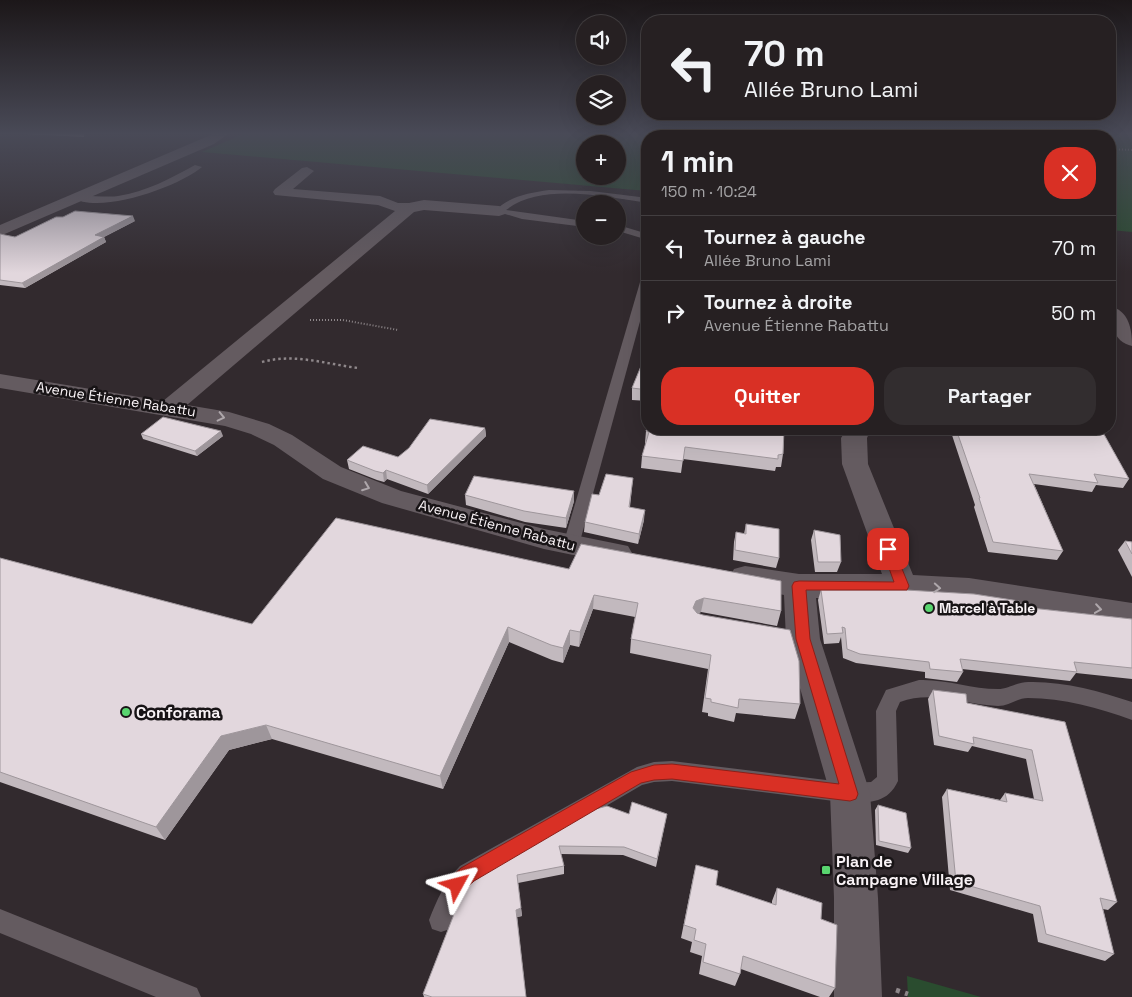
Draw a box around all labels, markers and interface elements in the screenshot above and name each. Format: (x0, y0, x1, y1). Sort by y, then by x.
map controls (576, 15, 626, 245)
button: sound (576, 15, 626, 65)
text: 70 m (744, 32, 825, 76)
icon: left (661, 35, 726, 100)
button: layers (576, 75, 626, 125)
text: Allée Bruno Lami (744, 75, 918, 103)
button: + (576, 135, 626, 185)
text: 1 min (661, 142, 734, 181)
button: close (1044, 147, 1096, 199)
text: 150 m · 10:24 (661, 181, 757, 202)
button: − (576, 195, 626, 245)
text: Tournez à gauche (704, 225, 866, 250)
icon: left (661, 234, 689, 262)
text: 70 m (1052, 236, 1096, 261)
text: Allée Bruno Lami (704, 250, 831, 271)
text: Tournez à droite (704, 290, 853, 315)
icon: right (661, 299, 689, 327)
text: 50 m (1051, 301, 1096, 326)
text: Avenue Étienne Rabattu (704, 315, 889, 336)
button: Quitter (661, 367, 874, 425)
button: Partager (884, 367, 1096, 425)
street label: Avenue Étienne Rabattu (35, 377, 197, 421)
one-way arrow (216, 411, 225, 422)
one-way arrow (361, 481, 370, 492)
street label: Avenue Étienne Rabattu (417, 495, 577, 555)
pin (867, 528, 909, 570)
icon: arrive (874, 535, 902, 563)
one-way arrow (933, 583, 941, 594)
place label: Marcel à Table (939, 599, 1035, 617)
marker: Marcel à Table (923, 602, 935, 614)
one-way arrow (1093, 604, 1102, 614)
place label: Conforama (136, 702, 221, 723)
marker: Conforama (120, 706, 132, 718)
place label: Plan de Campagne Village (836, 851, 973, 890)
position arrow (430, 858, 482, 910)
marker: Plan de Campagne Village (820, 864, 832, 876)

